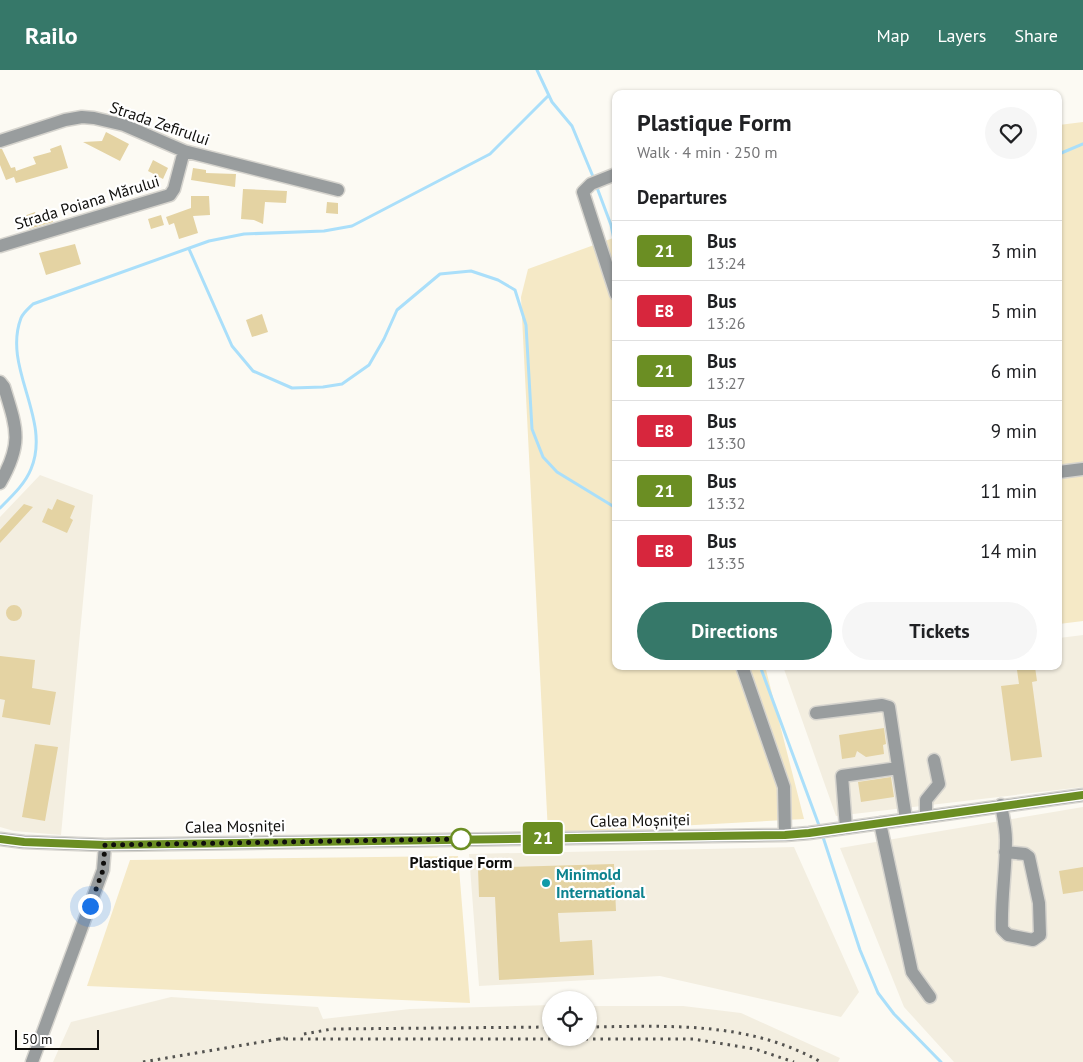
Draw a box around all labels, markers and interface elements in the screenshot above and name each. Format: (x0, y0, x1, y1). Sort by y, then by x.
text: Railo (25, 20, 78, 51)
text: Map (877, 24, 909, 47)
text: Layers (937, 24, 986, 47)
text: Share (1014, 24, 1058, 47)
street label: Strada Zefirului (108, 97, 212, 149)
text: Plastique Form (637, 107, 792, 138)
button: heart (985, 107, 1037, 159)
text: Walk · 4 min · 250 m (637, 142, 777, 162)
street label: Strada Poiana Mărului (12, 170, 162, 234)
text: Departures (637, 185, 727, 209)
text: Bus (707, 229, 736, 253)
text: 21 (654, 239, 675, 262)
text: 3 min (991, 239, 1037, 263)
text: 13:24 (707, 253, 745, 273)
text: Bus (707, 289, 736, 313)
text: E8 (655, 299, 674, 322)
text: 5 min (991, 299, 1037, 323)
text: 13:26 (707, 313, 745, 333)
text: Bus (707, 349, 736, 373)
text: 21 (654, 359, 675, 382)
text: 6 min (991, 359, 1037, 383)
text: 13:27 (707, 373, 745, 393)
text: Bus (707, 409, 736, 433)
text: E8 (655, 419, 674, 442)
text: 9 min (991, 419, 1037, 443)
text: 13:30 (707, 433, 745, 453)
text: Bus (707, 469, 736, 493)
text: 21 (654, 479, 675, 502)
text: 11 min (980, 479, 1037, 503)
text: 13:32 (707, 493, 745, 513)
text: Bus (707, 529, 736, 553)
text: E8 (655, 539, 674, 562)
text: 14 min (980, 539, 1037, 563)
text: 13:35 (707, 553, 745, 573)
button: Directions (637, 602, 832, 660)
button: Tickets (842, 602, 1037, 660)
street label: Calea Moșniței (590, 809, 690, 831)
street label: Calea Moșniței (185, 815, 285, 837)
line badge: 21 (520, 822, 566, 854)
text: 21 (533, 826, 553, 849)
marker: Plastique Form (450, 828, 472, 850)
place label: Plastique Form (409, 852, 513, 872)
place label: Minimold International (556, 864, 645, 902)
marker: Minimold International (540, 877, 552, 889)
your location (78, 894, 103, 919)
map controls (542, 991, 597, 1046)
button: locate (542, 991, 597, 1046)
scale bar (15, 1027, 99, 1050)
text: 50 m (22, 1030, 52, 1048)

